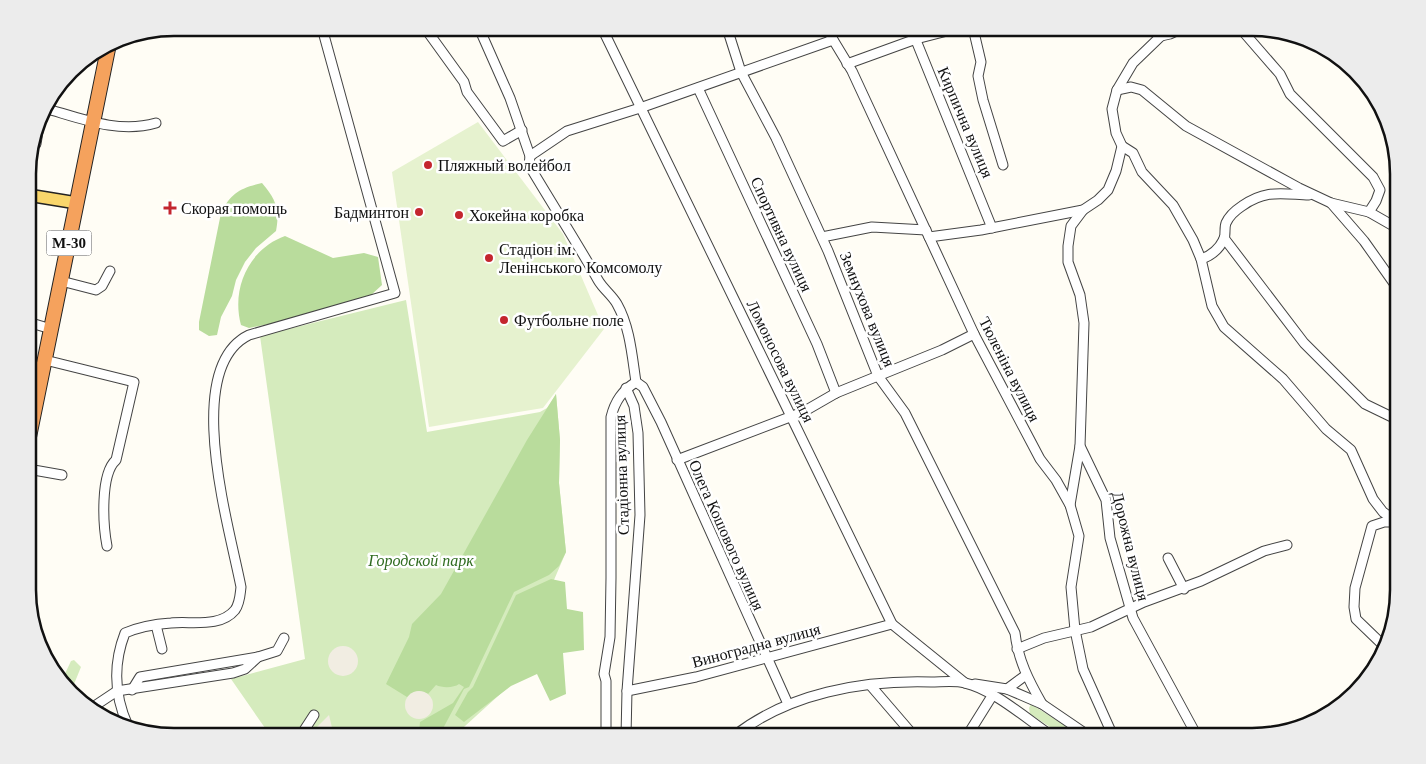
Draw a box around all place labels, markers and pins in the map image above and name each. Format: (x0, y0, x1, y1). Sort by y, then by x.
place label: Пляжный волейбол (438, 157, 571, 174)
marker: Пляжный волейбол (422, 159, 434, 171)
place label: Скорая помощь (181, 200, 287, 218)
marker: Скорая помощь (163, 201, 177, 215)
place label: Бадминтон (334, 204, 409, 222)
marker: Бадминтон (413, 206, 425, 218)
place label: Хокейна коробка (469, 207, 584, 225)
marker: Хокейна коробка (453, 209, 465, 221)
place label: Стадіон ім. Ленінського Комсомолу (499, 241, 662, 277)
marker: Стадіон ім. Ленінського Комсомолу (483, 252, 495, 264)
place label: Футбольне поле (514, 312, 624, 330)
marker: Футбольне поле (498, 314, 510, 326)

